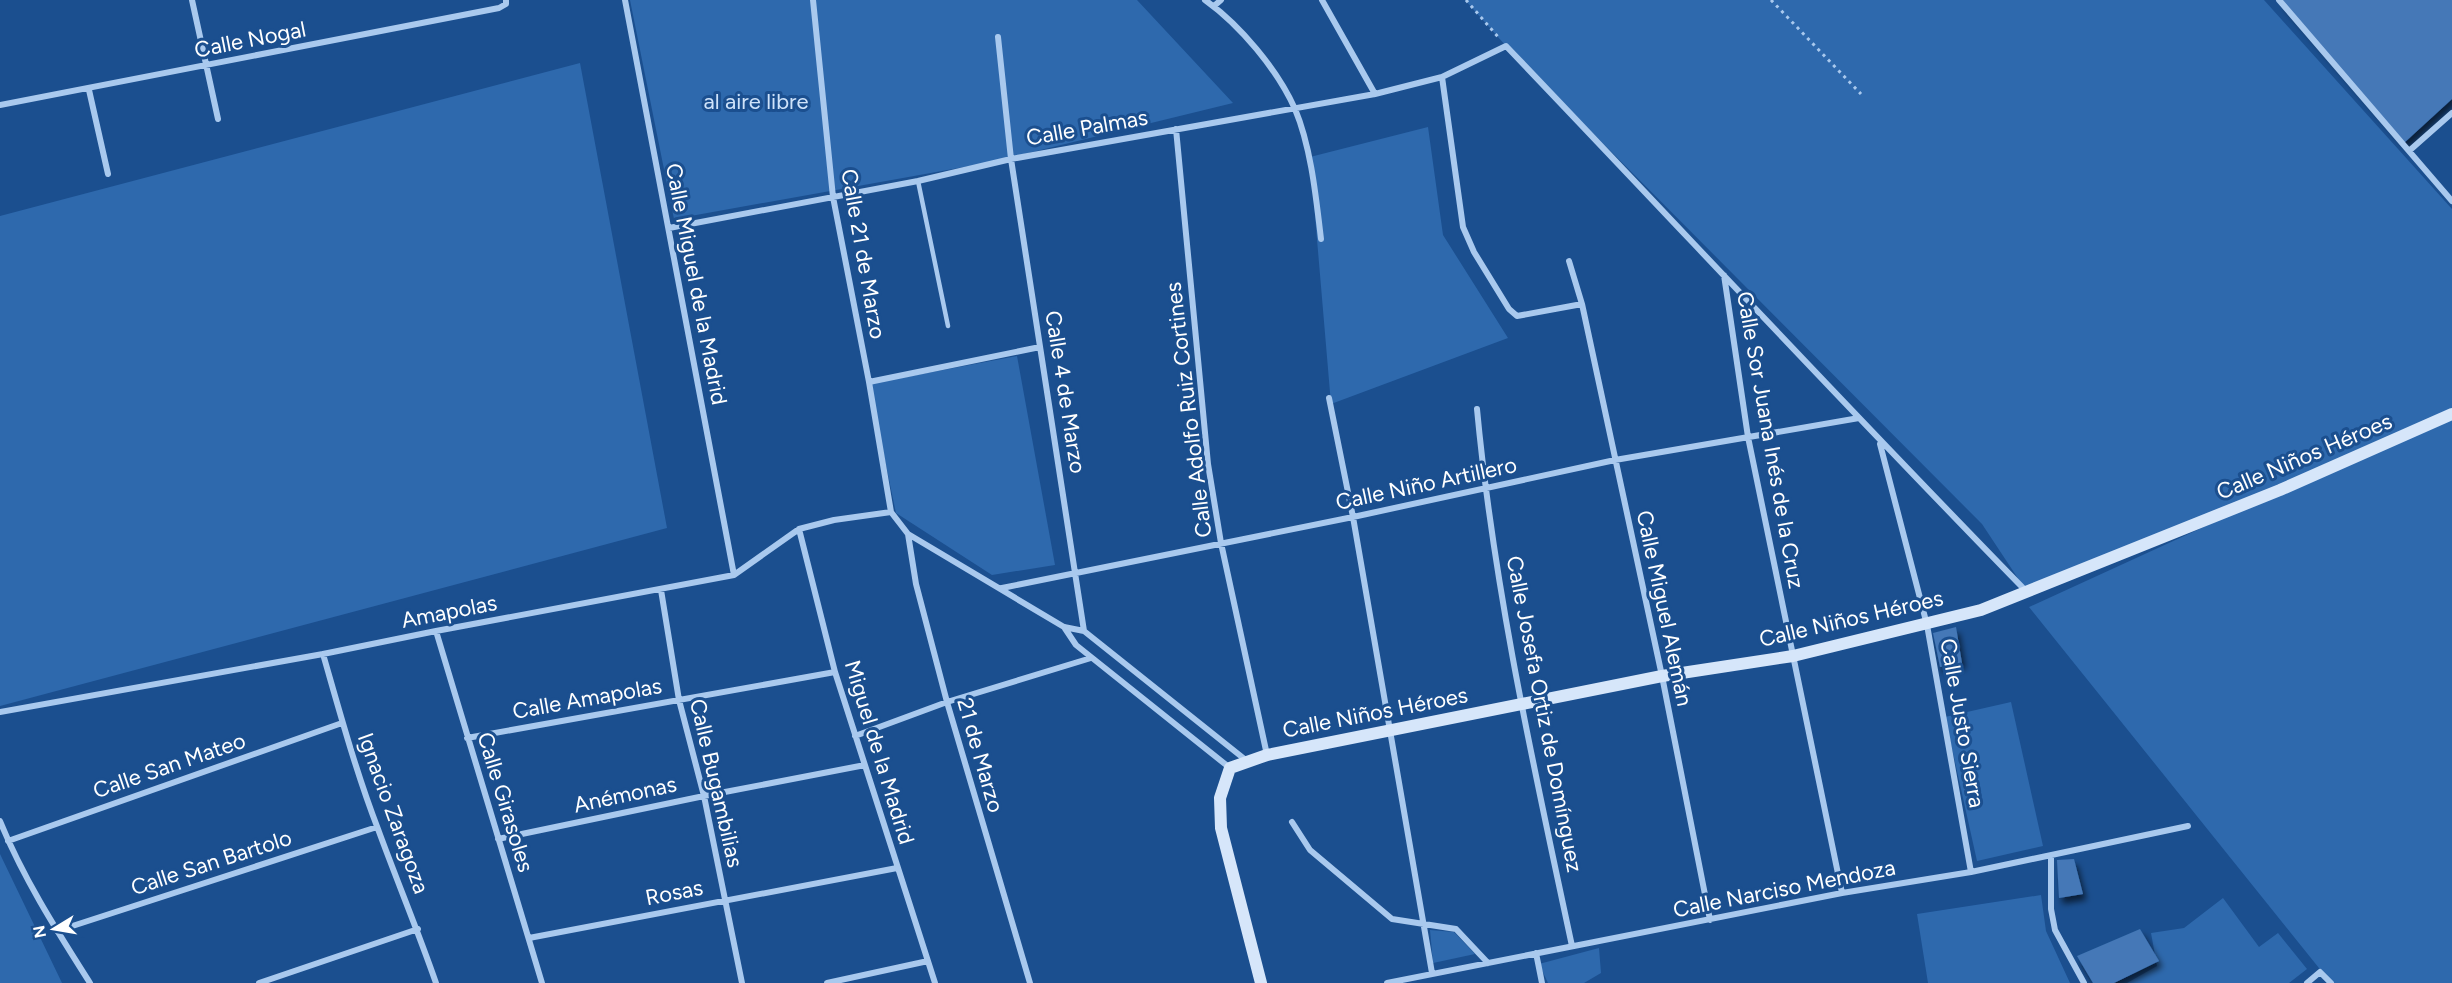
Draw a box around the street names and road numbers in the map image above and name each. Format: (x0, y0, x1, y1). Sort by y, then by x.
street label: Calle Nogal (192, 15, 308, 64)
street label: Calle Palmas (1024, 104, 1150, 151)
street label: Calle Miguel de la Madrid (660, 161, 733, 407)
street label: Calle 21 de Marzo (835, 167, 892, 341)
street label: Calle Adolfo Ruiz Cortines (1159, 281, 1218, 539)
street label: Calle Sor Juana Inés de la Cruz (1731, 289, 1810, 591)
street label: Calle 4 de Marzo (1039, 309, 1092, 475)
street label: Calle Niños Héroes (2212, 407, 2396, 506)
street label: Calle Niño Artillero (1333, 451, 1519, 516)
street label: Calle Miguel Alemán (1631, 508, 1698, 708)
street label: Calle Josefa Ortiz de Domínguez (1501, 554, 1588, 875)
street label: Calle Niños Héroes (1756, 584, 1946, 653)
street label: Amapolas (399, 589, 499, 634)
street label: Calle Justo Sierra (1934, 636, 1991, 810)
street label: Miguel de la Madrid (839, 657, 920, 848)
street label: Calle Amapolas (510, 672, 664, 725)
street label: Calle Niños Héroes (1280, 681, 1470, 744)
street label: 21 de Marzo (951, 695, 1010, 816)
street label: Calle Bugambilias (684, 696, 749, 870)
street label: Calle San Mateo (89, 727, 249, 804)
street label: Ignacio Zaragoza (352, 729, 435, 897)
street label: Calle Girasoles (471, 729, 540, 875)
street label: Anémonas (571, 770, 679, 819)
street label: Calle San Bartolo (127, 824, 295, 901)
street label: Calle Narciso Mendoza (1671, 854, 1898, 923)
street label: Rosas (643, 874, 705, 911)

